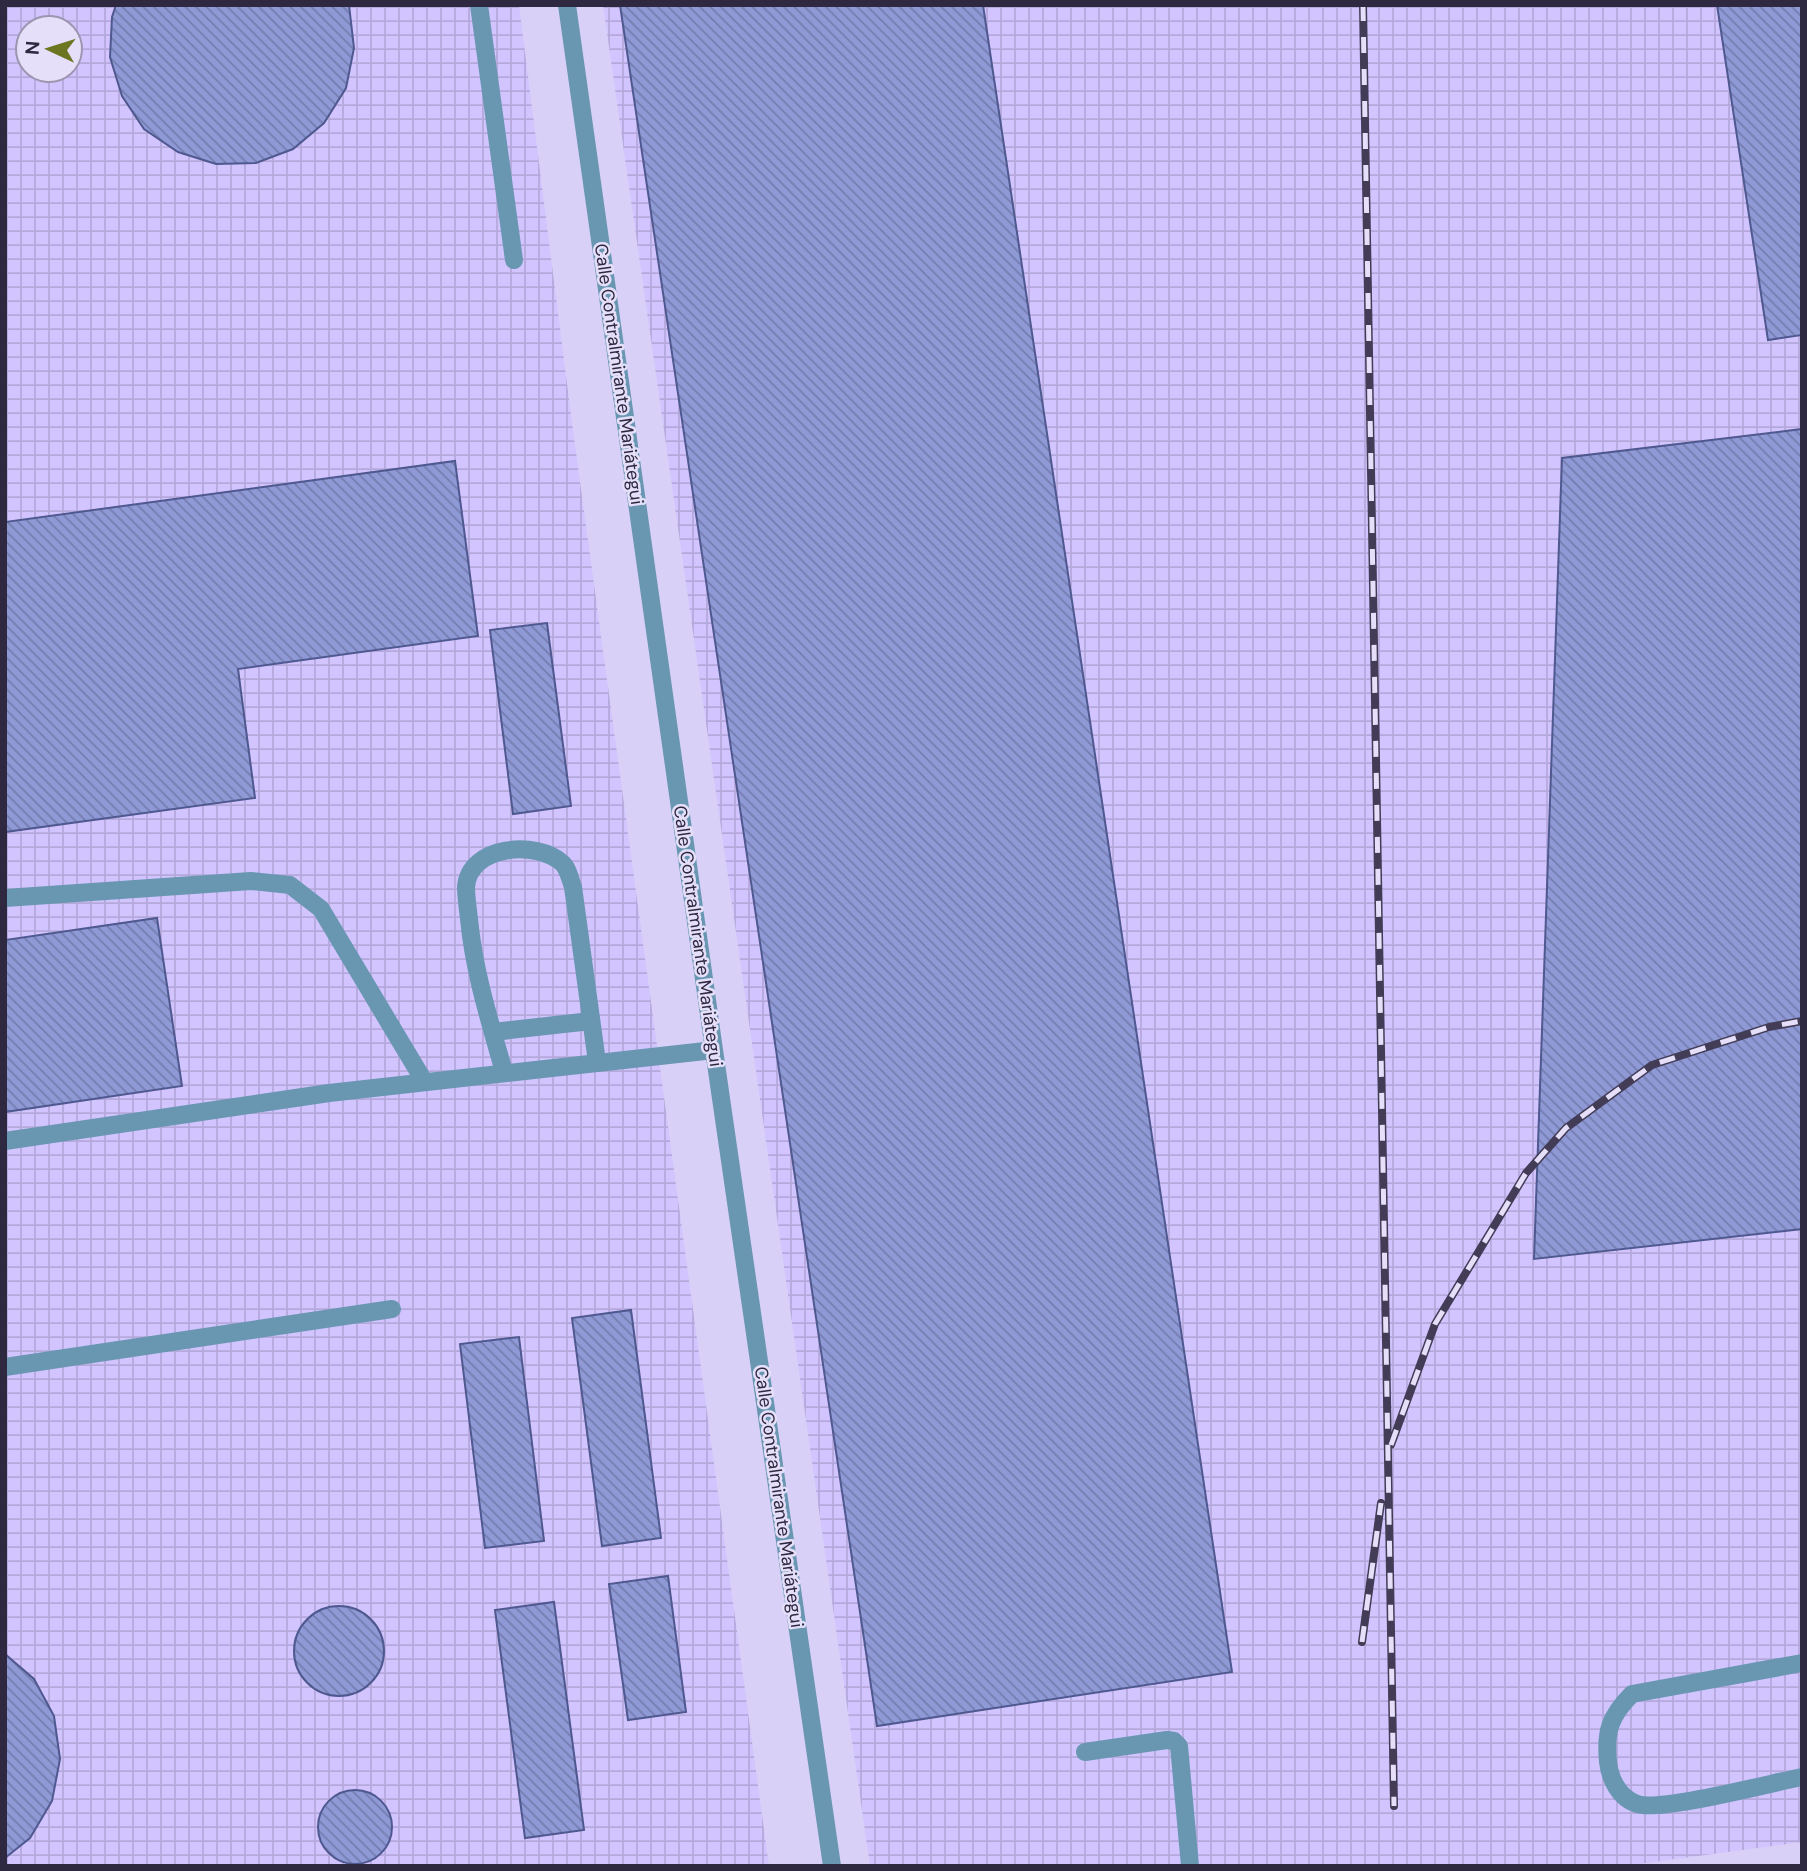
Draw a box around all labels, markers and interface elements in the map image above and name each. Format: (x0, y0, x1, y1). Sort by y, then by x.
north arrow (14, 14, 84, 84)
text: N (20, 40, 45, 56)
street label: Calle Contralmirante Mariátegui (589, 242, 649, 506)
street label: Calle Contralmirante Mariátegui (668, 804, 728, 1068)
street label: Calle Contralmirante Mariátegui (749, 1365, 809, 1629)

